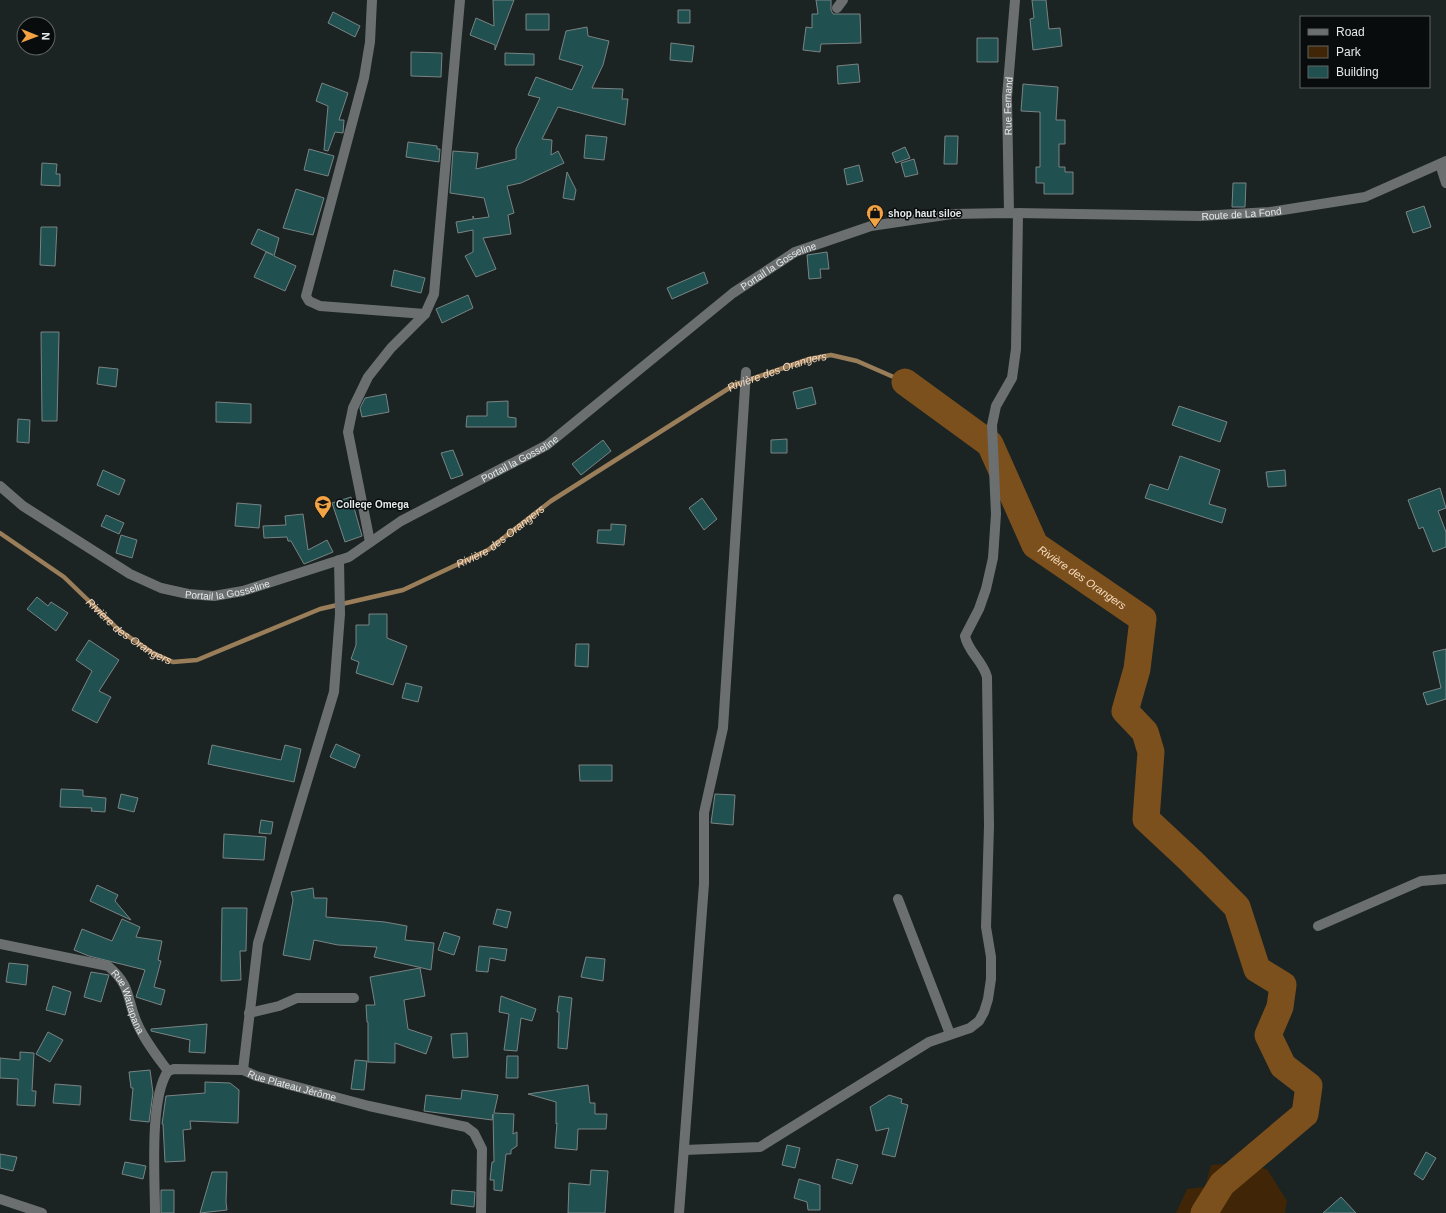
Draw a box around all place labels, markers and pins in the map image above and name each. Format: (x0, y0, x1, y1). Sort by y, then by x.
shop icon: shop haut siloe (865, 203, 885, 228)
place label: shop haut siloe (888, 208, 962, 219)
school or university icon: Colleqe Omega (313, 494, 333, 519)
place label: Colleqe Omega (336, 499, 409, 510)

